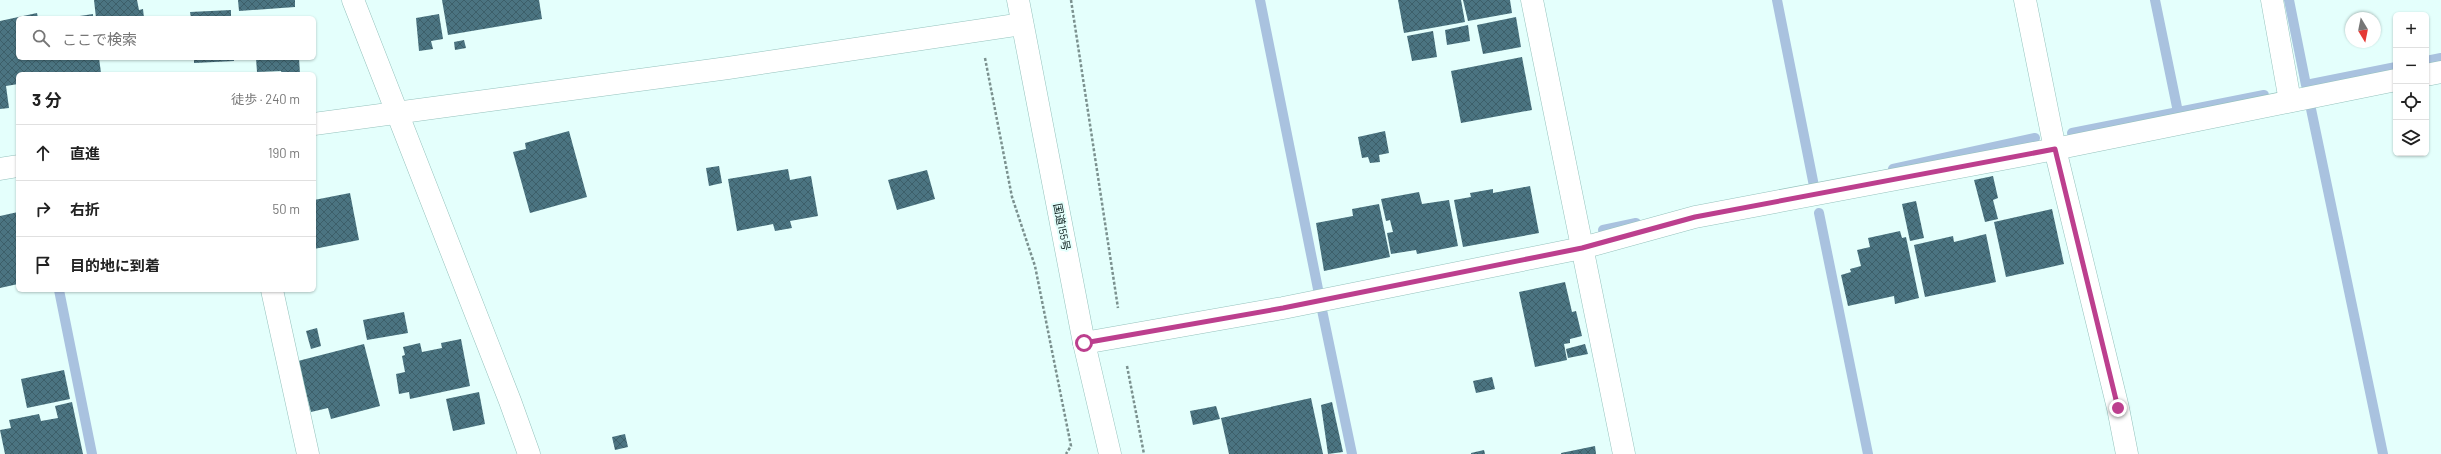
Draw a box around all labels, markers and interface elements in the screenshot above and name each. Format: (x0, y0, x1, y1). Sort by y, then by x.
north arrow (2345, 12, 2381, 48)
map controls (2393, 12, 2429, 156)
button: + (2393, 12, 2429, 48)
search box (16, 16, 316, 60)
icon: search (30, 27, 52, 49)
text: ここで検索 (62, 30, 137, 48)
button: − (2393, 48, 2429, 84)
button: locate (2393, 84, 2429, 120)
text: 3 分 (32, 89, 62, 109)
text: 徒歩 · 240 m (231, 91, 300, 107)
button: layers (2393, 120, 2429, 156)
icon: ahead (32, 142, 54, 164)
text: 直進 (70, 144, 100, 162)
text: 190 m (268, 145, 300, 161)
icon: right (32, 198, 54, 220)
text: 右折 (70, 200, 100, 218)
text: 50 m (273, 201, 300, 217)
street label: 国道155号 (1052, 202, 1073, 252)
icon: arrive (32, 254, 54, 276)
text: 目的地に到着 (70, 256, 160, 274)
route start (1075, 334, 1093, 352)
route end (2109, 399, 2127, 417)

